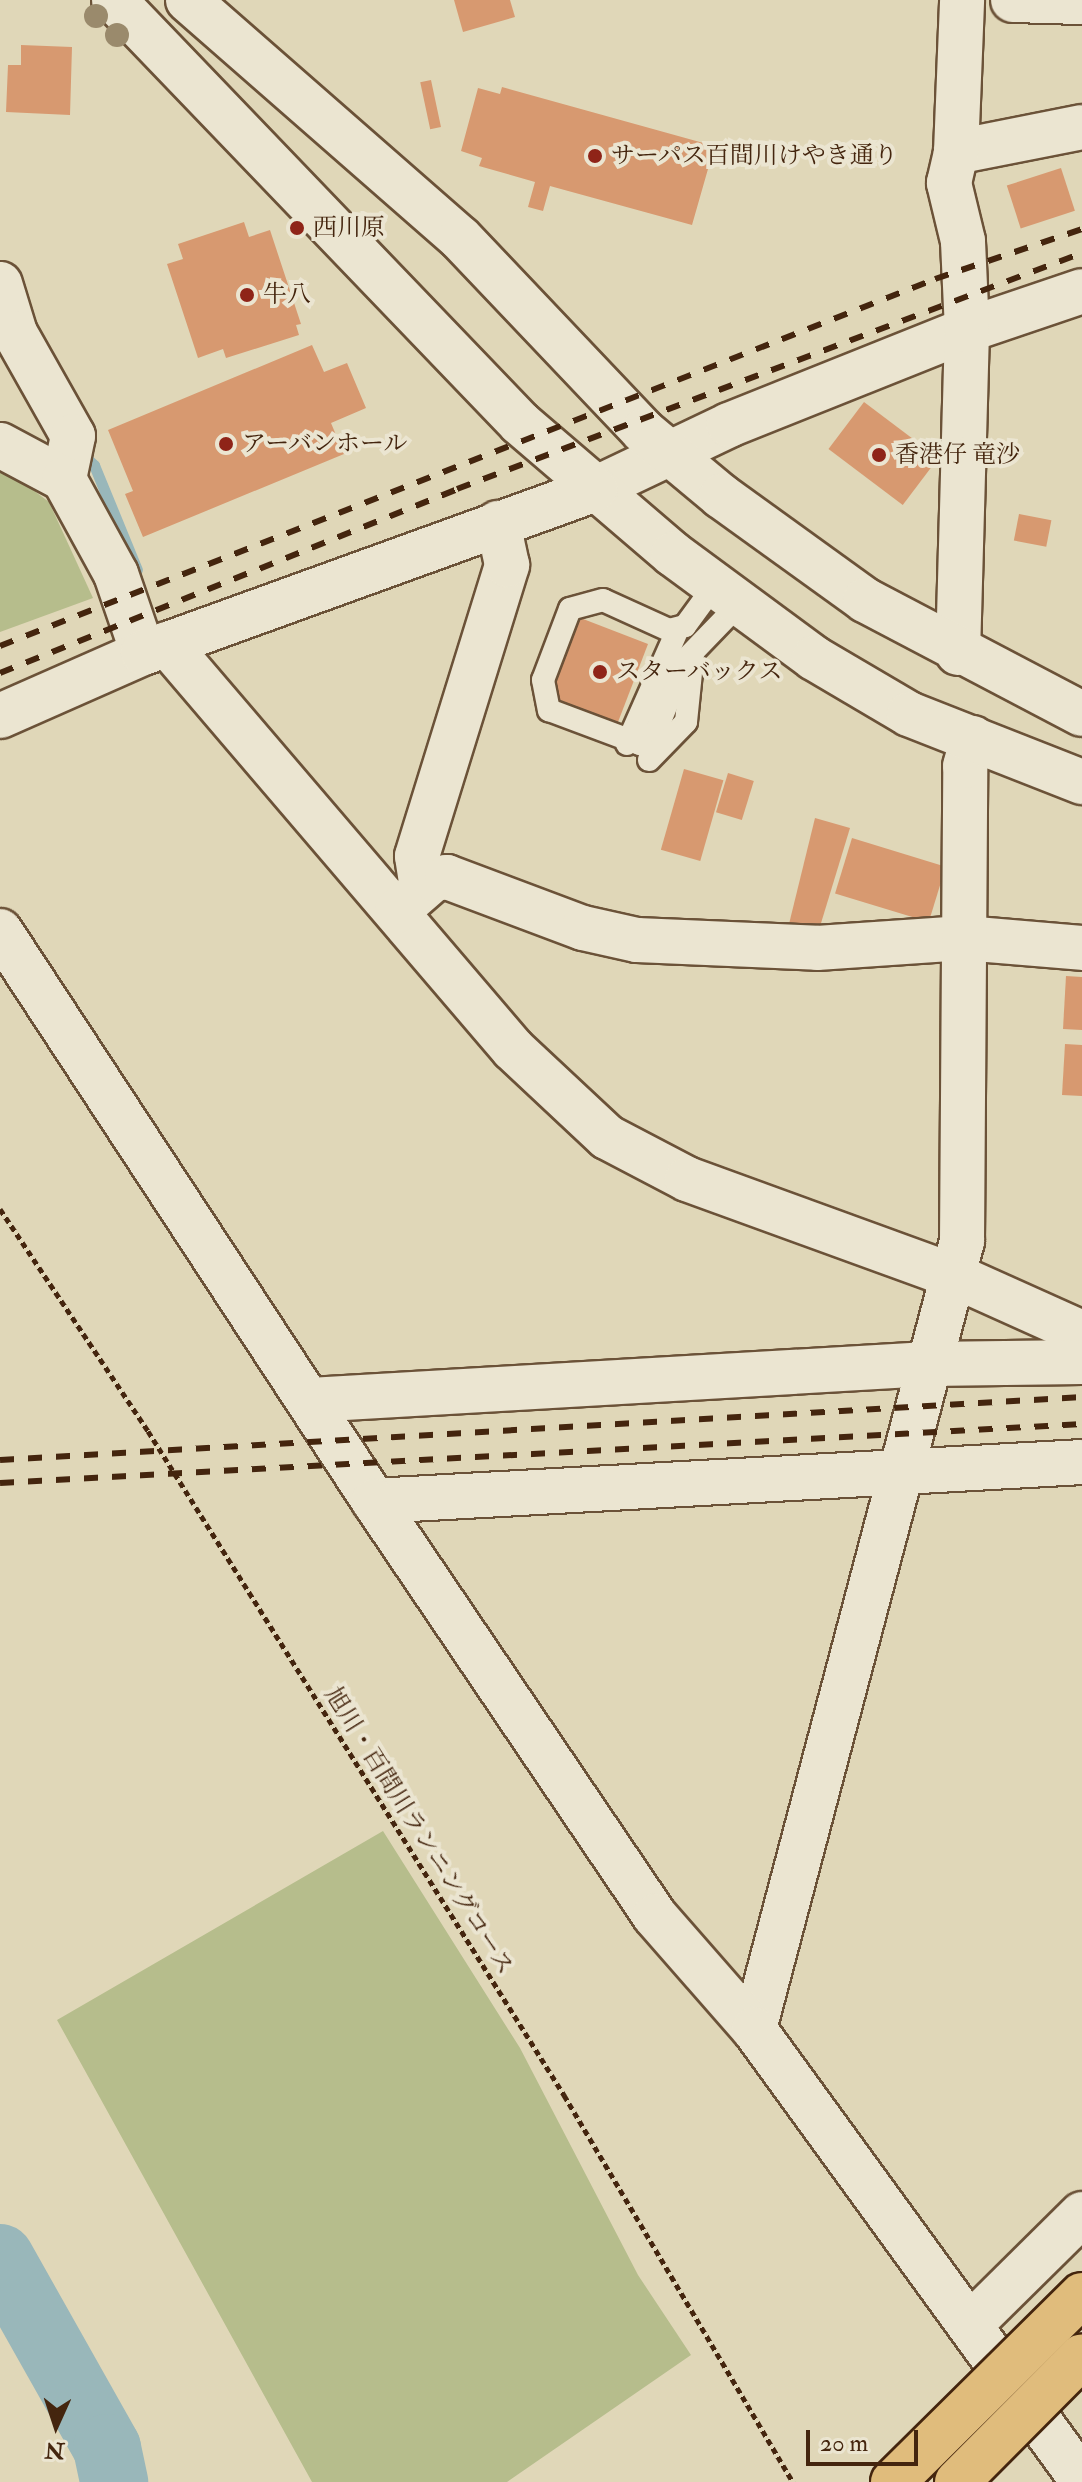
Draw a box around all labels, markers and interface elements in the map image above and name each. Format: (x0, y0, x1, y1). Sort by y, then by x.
place label: サーパス百間川けやき通り (611, 142, 899, 170)
marker: サーパス百間川けやき通り (586, 147, 604, 165)
place label: 西川原 (313, 214, 385, 242)
marker: 西川原 (288, 219, 306, 237)
place label: 牛八 (263, 281, 311, 309)
marker: 牛八 (238, 286, 256, 304)
place label: アーバンホール (242, 430, 409, 458)
marker: アーバンホール (217, 435, 235, 453)
place label: 香港仔 竜沙 (895, 441, 1020, 469)
marker: 香港仔 竜沙 (870, 446, 888, 464)
place label: スターバックス (616, 658, 784, 686)
marker: スターバックス (591, 663, 609, 681)
street label: 旭川・百間川ランニングコース (318, 1681, 520, 1981)
north arrow (16, 2386, 96, 2466)
scale bar (810, 2414, 922, 2464)
text: 20 m (820, 2428, 868, 2459)
text: N (44, 2435, 65, 2464)

